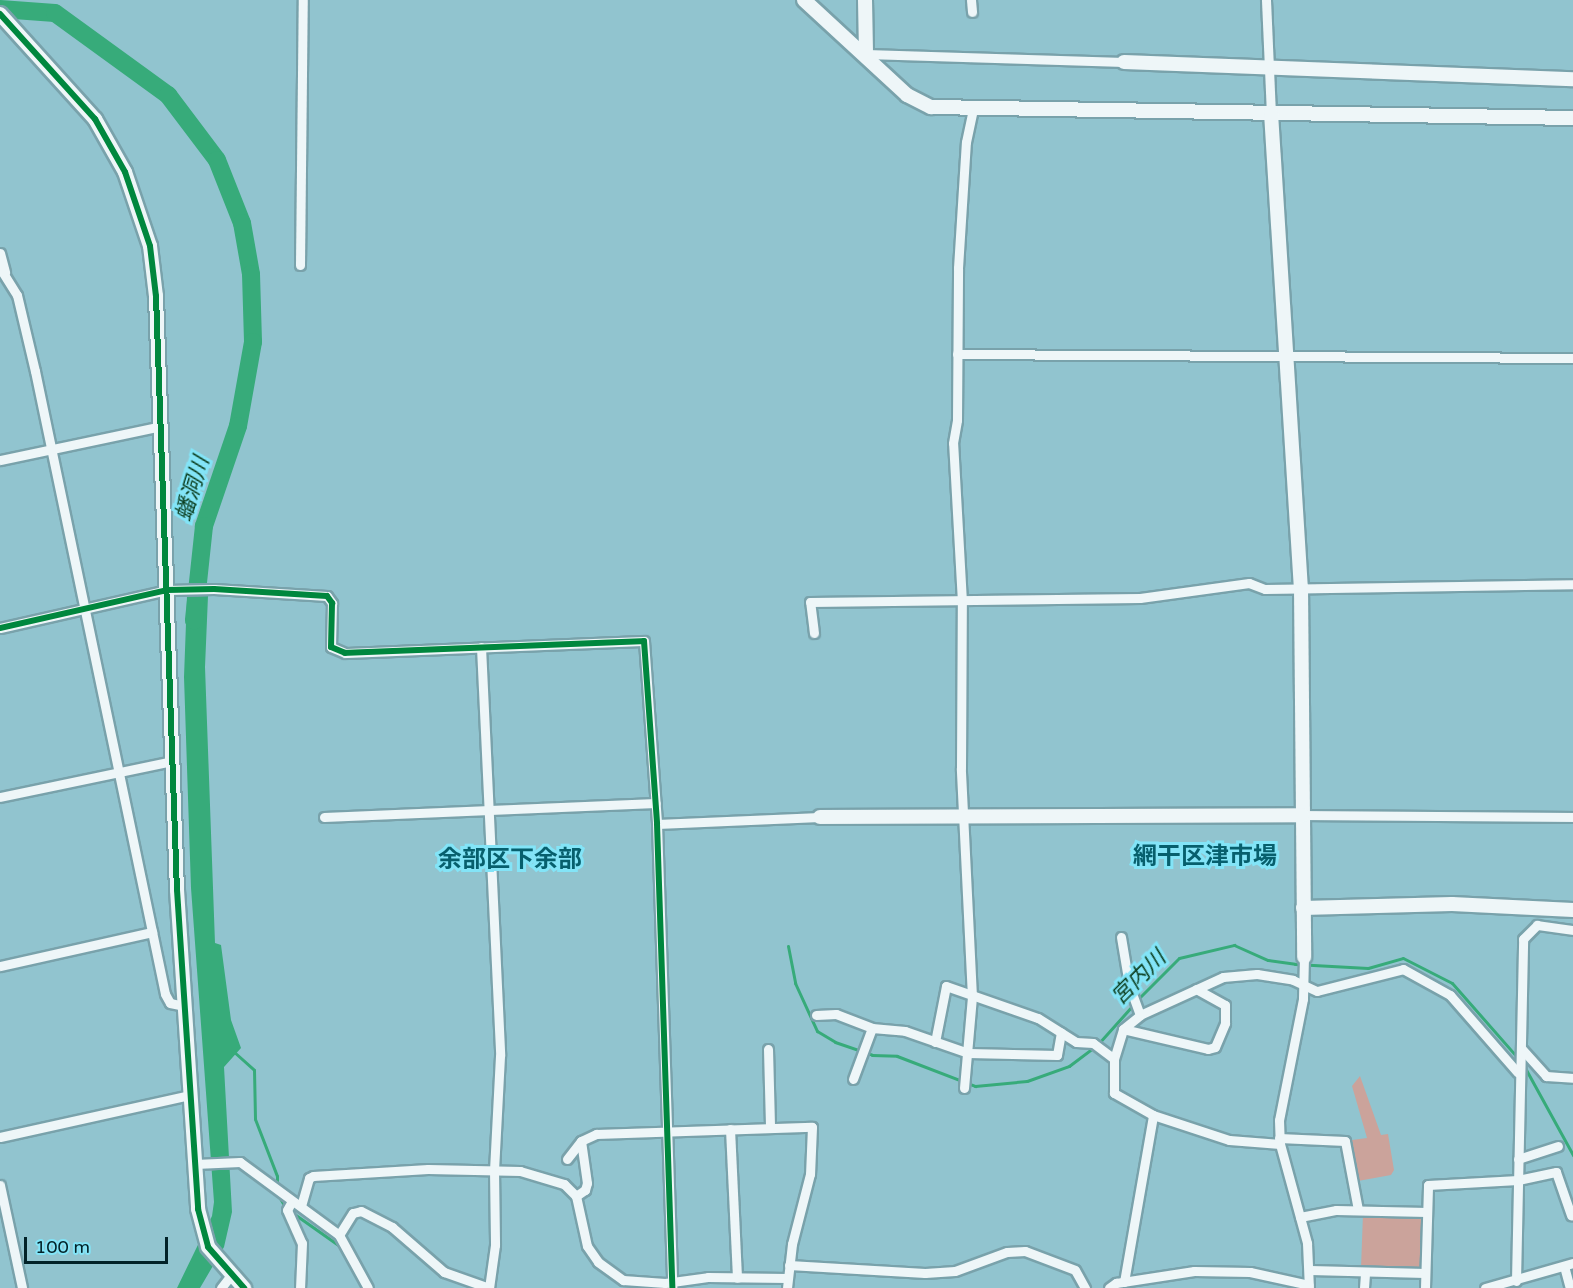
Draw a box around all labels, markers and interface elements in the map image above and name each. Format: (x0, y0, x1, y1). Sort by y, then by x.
water label: 蟠洞川 (171, 454, 215, 524)
district label: 網干区津市場 (1133, 843, 1277, 871)
district label: 余部区下余部 (438, 846, 582, 874)
water label: 宮内川 (1106, 945, 1172, 1011)
scale bar (27, 1225, 171, 1263)
text: 100 m (35, 1236, 90, 1258)

